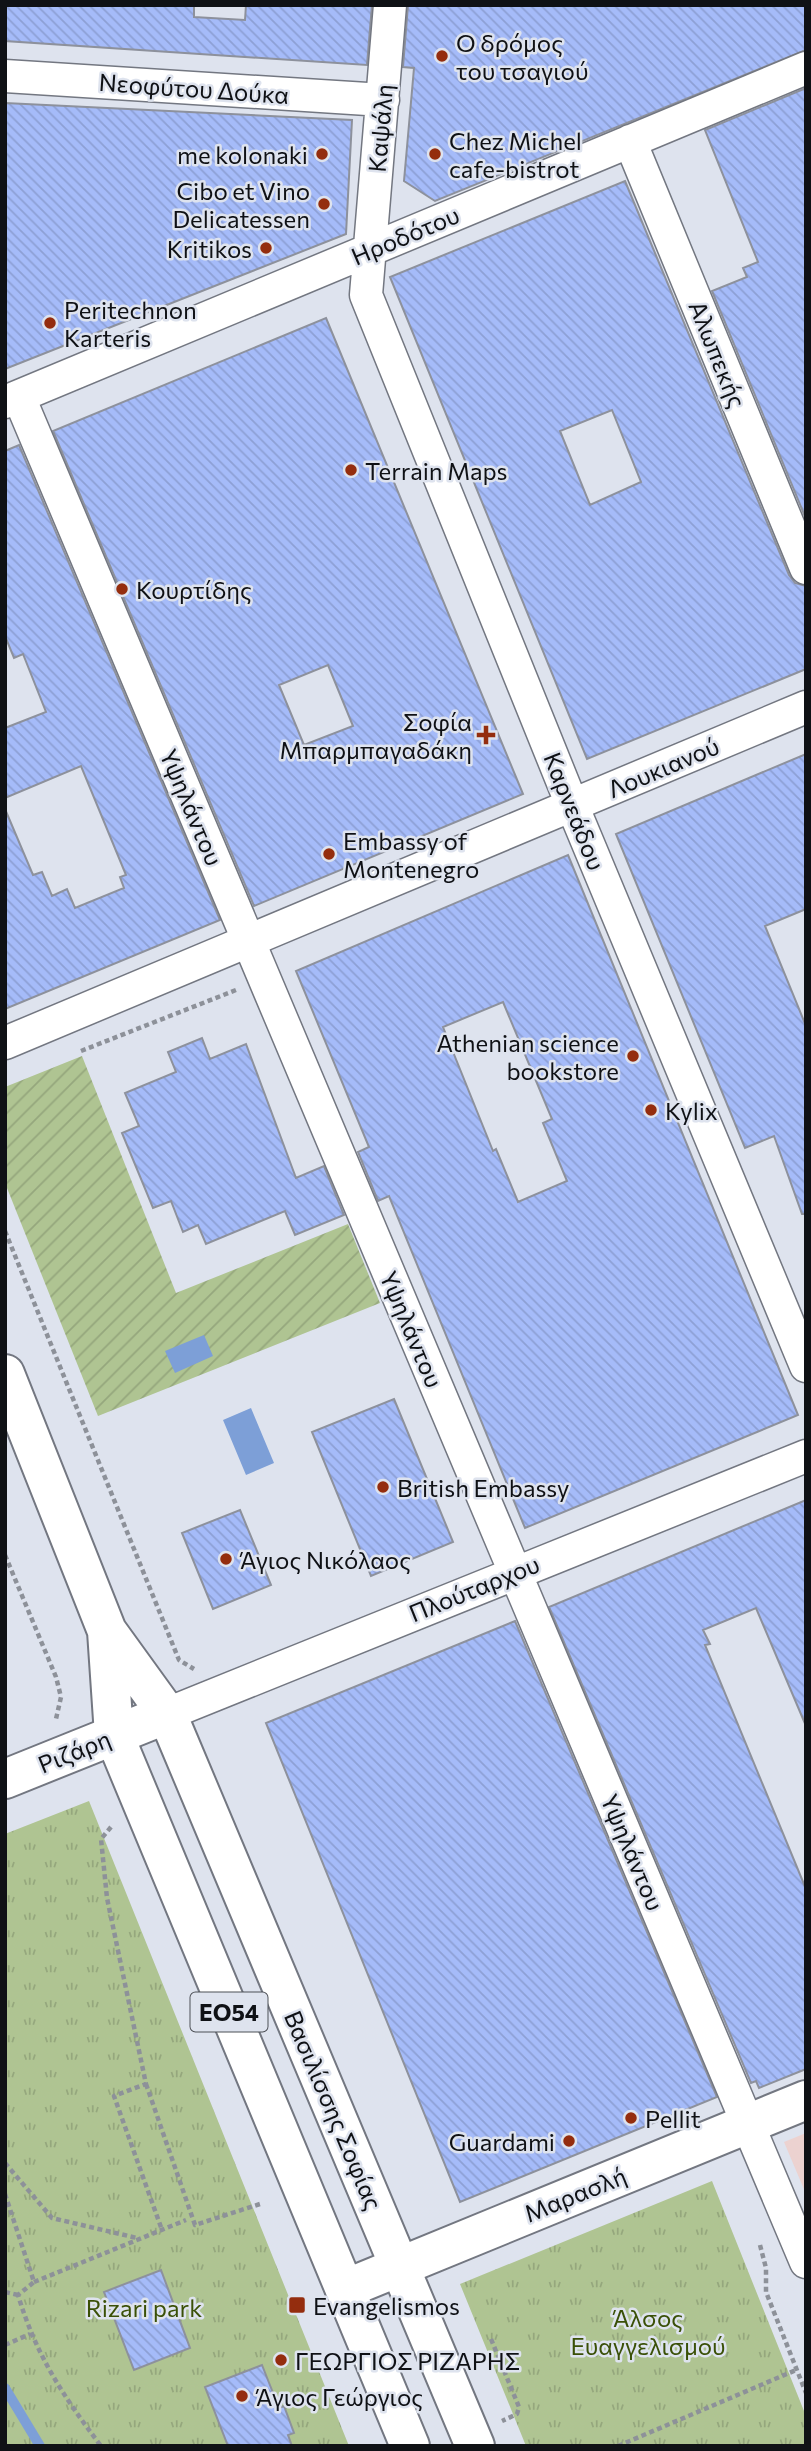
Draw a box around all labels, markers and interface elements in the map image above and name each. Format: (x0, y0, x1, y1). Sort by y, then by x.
place label: Ο δρόμος του τσαγιού (456, 28, 588, 85)
marker: Ο δρόμος του τσαγιού (434, 48, 450, 64)
street label: Νεοφύτου Δούκα (98, 67, 290, 109)
street label: Καψάλη (362, 83, 398, 173)
place label: Chez Michel cafe-bistrot (449, 126, 582, 183)
place label: me kolonaki (177, 140, 308, 169)
marker: me kolonaki (314, 146, 330, 162)
marker: Chez Michel cafe-bistrot (427, 146, 443, 162)
place label: Cibo et Vino Delicatessen (172, 176, 310, 233)
marker: Cibo et Vino Delicatessen (316, 196, 332, 212)
street label: Ηροδότου (347, 199, 463, 271)
place label: Kritikos (167, 234, 252, 263)
marker: Kritikos (258, 240, 274, 256)
place label: Peritechnon Karteris (64, 295, 197, 352)
street label: Αλωπεκής (683, 296, 753, 412)
marker: Peritechnon Karteris (42, 315, 58, 331)
place label: Terrain Maps (365, 456, 507, 485)
marker: Terrain Maps (343, 462, 359, 478)
place label: Κουρτίδης (136, 575, 252, 604)
marker: Κουρτίδης (114, 581, 130, 597)
place label: Σοφία Μπαρμπαγαδάκη (279, 707, 472, 764)
marker: Σοφία Μπαρμπαγαδάκη (478, 727, 494, 743)
street label: Λουκιανού (603, 731, 723, 803)
street label: Υψηλάντου (155, 744, 229, 870)
street label: Καρνεάδου (538, 748, 612, 874)
place label: Embassy of Montenegro (343, 826, 479, 883)
marker: Embassy of Montenegro (321, 846, 337, 862)
place label: Athenian science bookstore (436, 1028, 619, 1085)
marker: Athenian science bookstore (625, 1048, 641, 1064)
place label: Kylix (665, 1096, 718, 1125)
marker: Kylix (643, 1102, 659, 1118)
street label: Υψηλάντου (375, 1266, 449, 1392)
place label: British Embassy (397, 1473, 569, 1502)
marker: British Embassy (375, 1479, 391, 1495)
place label: Άγιος Νικόλαος (239, 1545, 411, 1574)
street label: Πλούταρχου (405, 1549, 543, 1627)
marker: Άγιος Νικόλαος (218, 1551, 234, 1567)
street label: Ριζάρη (33, 1723, 115, 1779)
street label: Υψηλάντου (596, 1789, 670, 1915)
road number: ΕΟ54 (190, 1993, 268, 2032)
street label: Βασιλίσσης Σοφίας (279, 2006, 389, 2214)
place label: Pellit (645, 2104, 701, 2133)
marker: Pellit (623, 2110, 639, 2126)
place label: Guardami (449, 2127, 555, 2156)
marker: Guardami (561, 2133, 577, 2149)
street label: Μαρασλή (520, 2160, 630, 2228)
place label: Evangelismos (313, 2291, 460, 2320)
park label: Rizari park (86, 2293, 202, 2322)
marker: Evangelismos (287, 2295, 307, 2315)
park label: Άλσος Ευαγγελισμού (570, 2303, 726, 2360)
place label: ΓΕΩΡΓΙΟΣ ΡΙΖΑΡΗΣ (295, 2346, 520, 2375)
marker: ΓΕΩΡΓΙΟΣ ΡΙΖΑΡΗΣ (273, 2352, 289, 2368)
place label: Άγιος Γεώργιος (255, 2382, 423, 2411)
marker: Άγιος Γεώργιος (234, 2388, 250, 2404)

